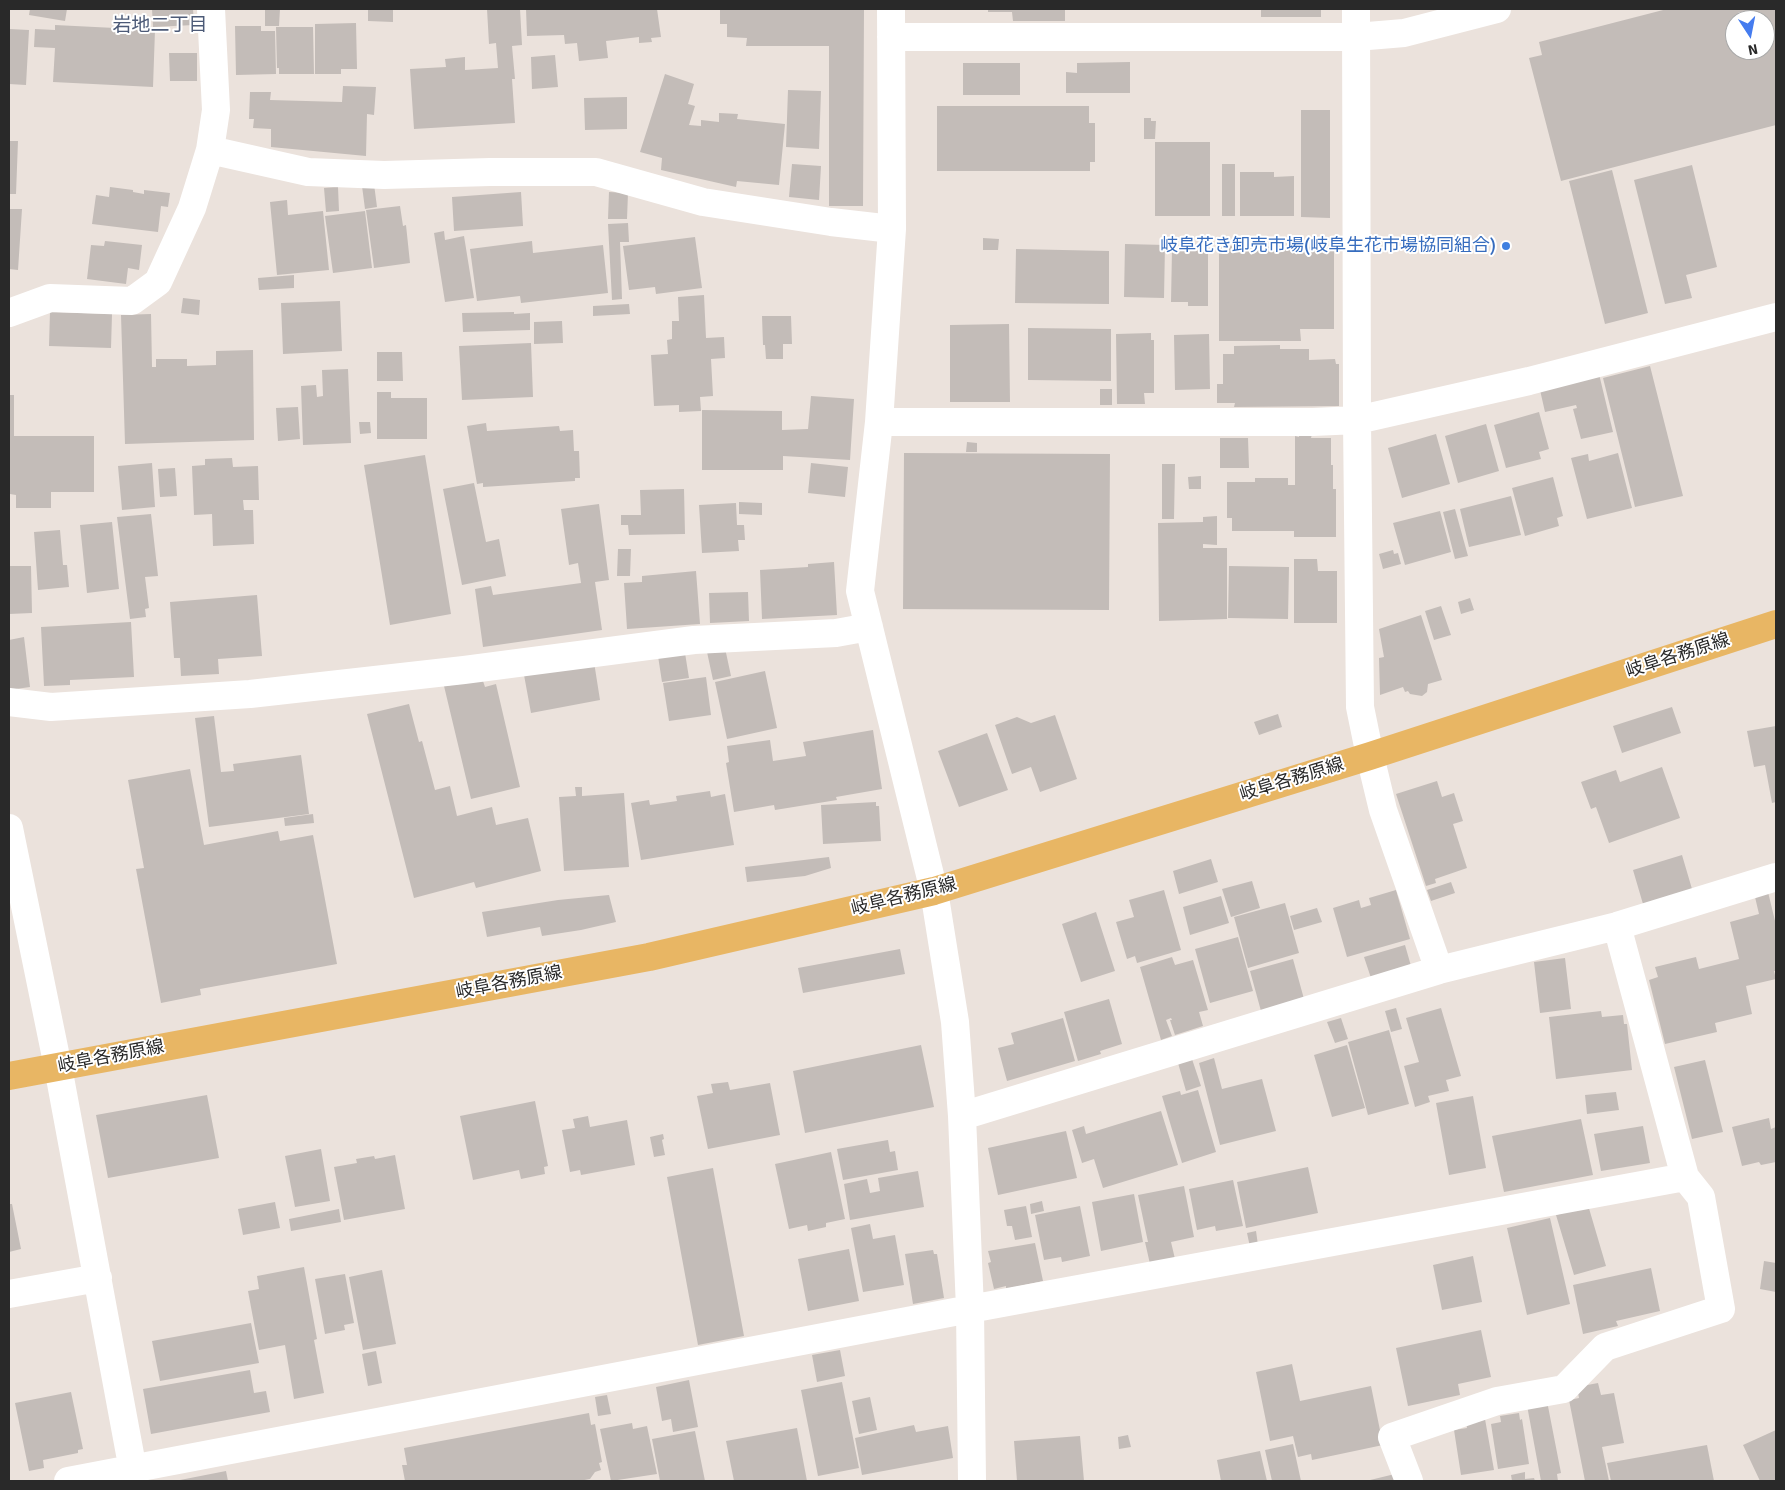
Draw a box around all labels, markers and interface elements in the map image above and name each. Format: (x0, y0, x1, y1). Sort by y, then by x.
north arrow (1725, 10, 1775, 60)
district label: 岩地二丁目 (113, 15, 207, 37)
text: N (1746, 40, 1759, 59)
place label: 岐阜花き卸売市場(岐阜生花市場協同組合) (1160, 235, 1496, 257)
marker: 岐阜花き卸売市場(岐阜生花市場協同組合) (1500, 240, 1512, 252)
street label: 岐阜各務原線 (1623, 629, 1733, 683)
street label: 岐阜各務原線 (1237, 754, 1347, 806)
street label: 岐阜各務原線 (849, 873, 959, 921)
street label: 岐阜各務原線 (454, 962, 564, 1004)
street label: 岐阜各務原線 (56, 1036, 166, 1078)

